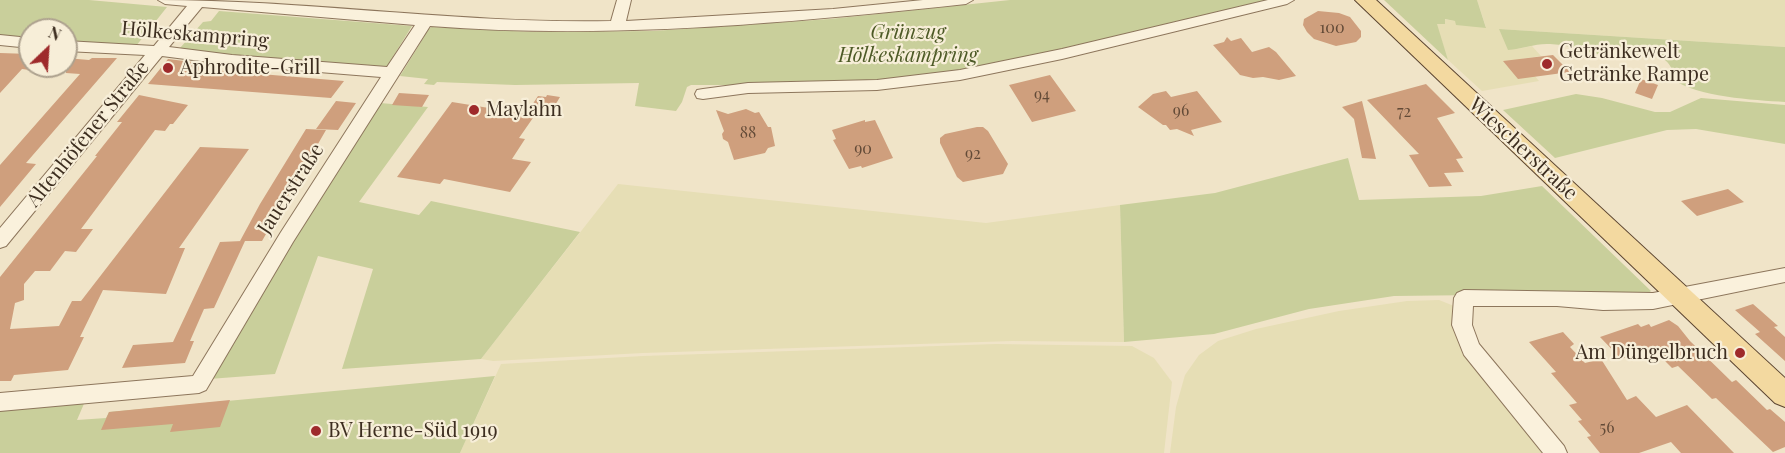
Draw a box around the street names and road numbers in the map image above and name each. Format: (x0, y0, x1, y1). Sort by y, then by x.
street label: Hölkeskampring (120, 17, 270, 53)
street label: Altenhöfener Straße (22, 56, 154, 212)
street label: Wiescherstraße (1464, 93, 1582, 205)
street label: Jauerstraße (253, 139, 329, 239)

